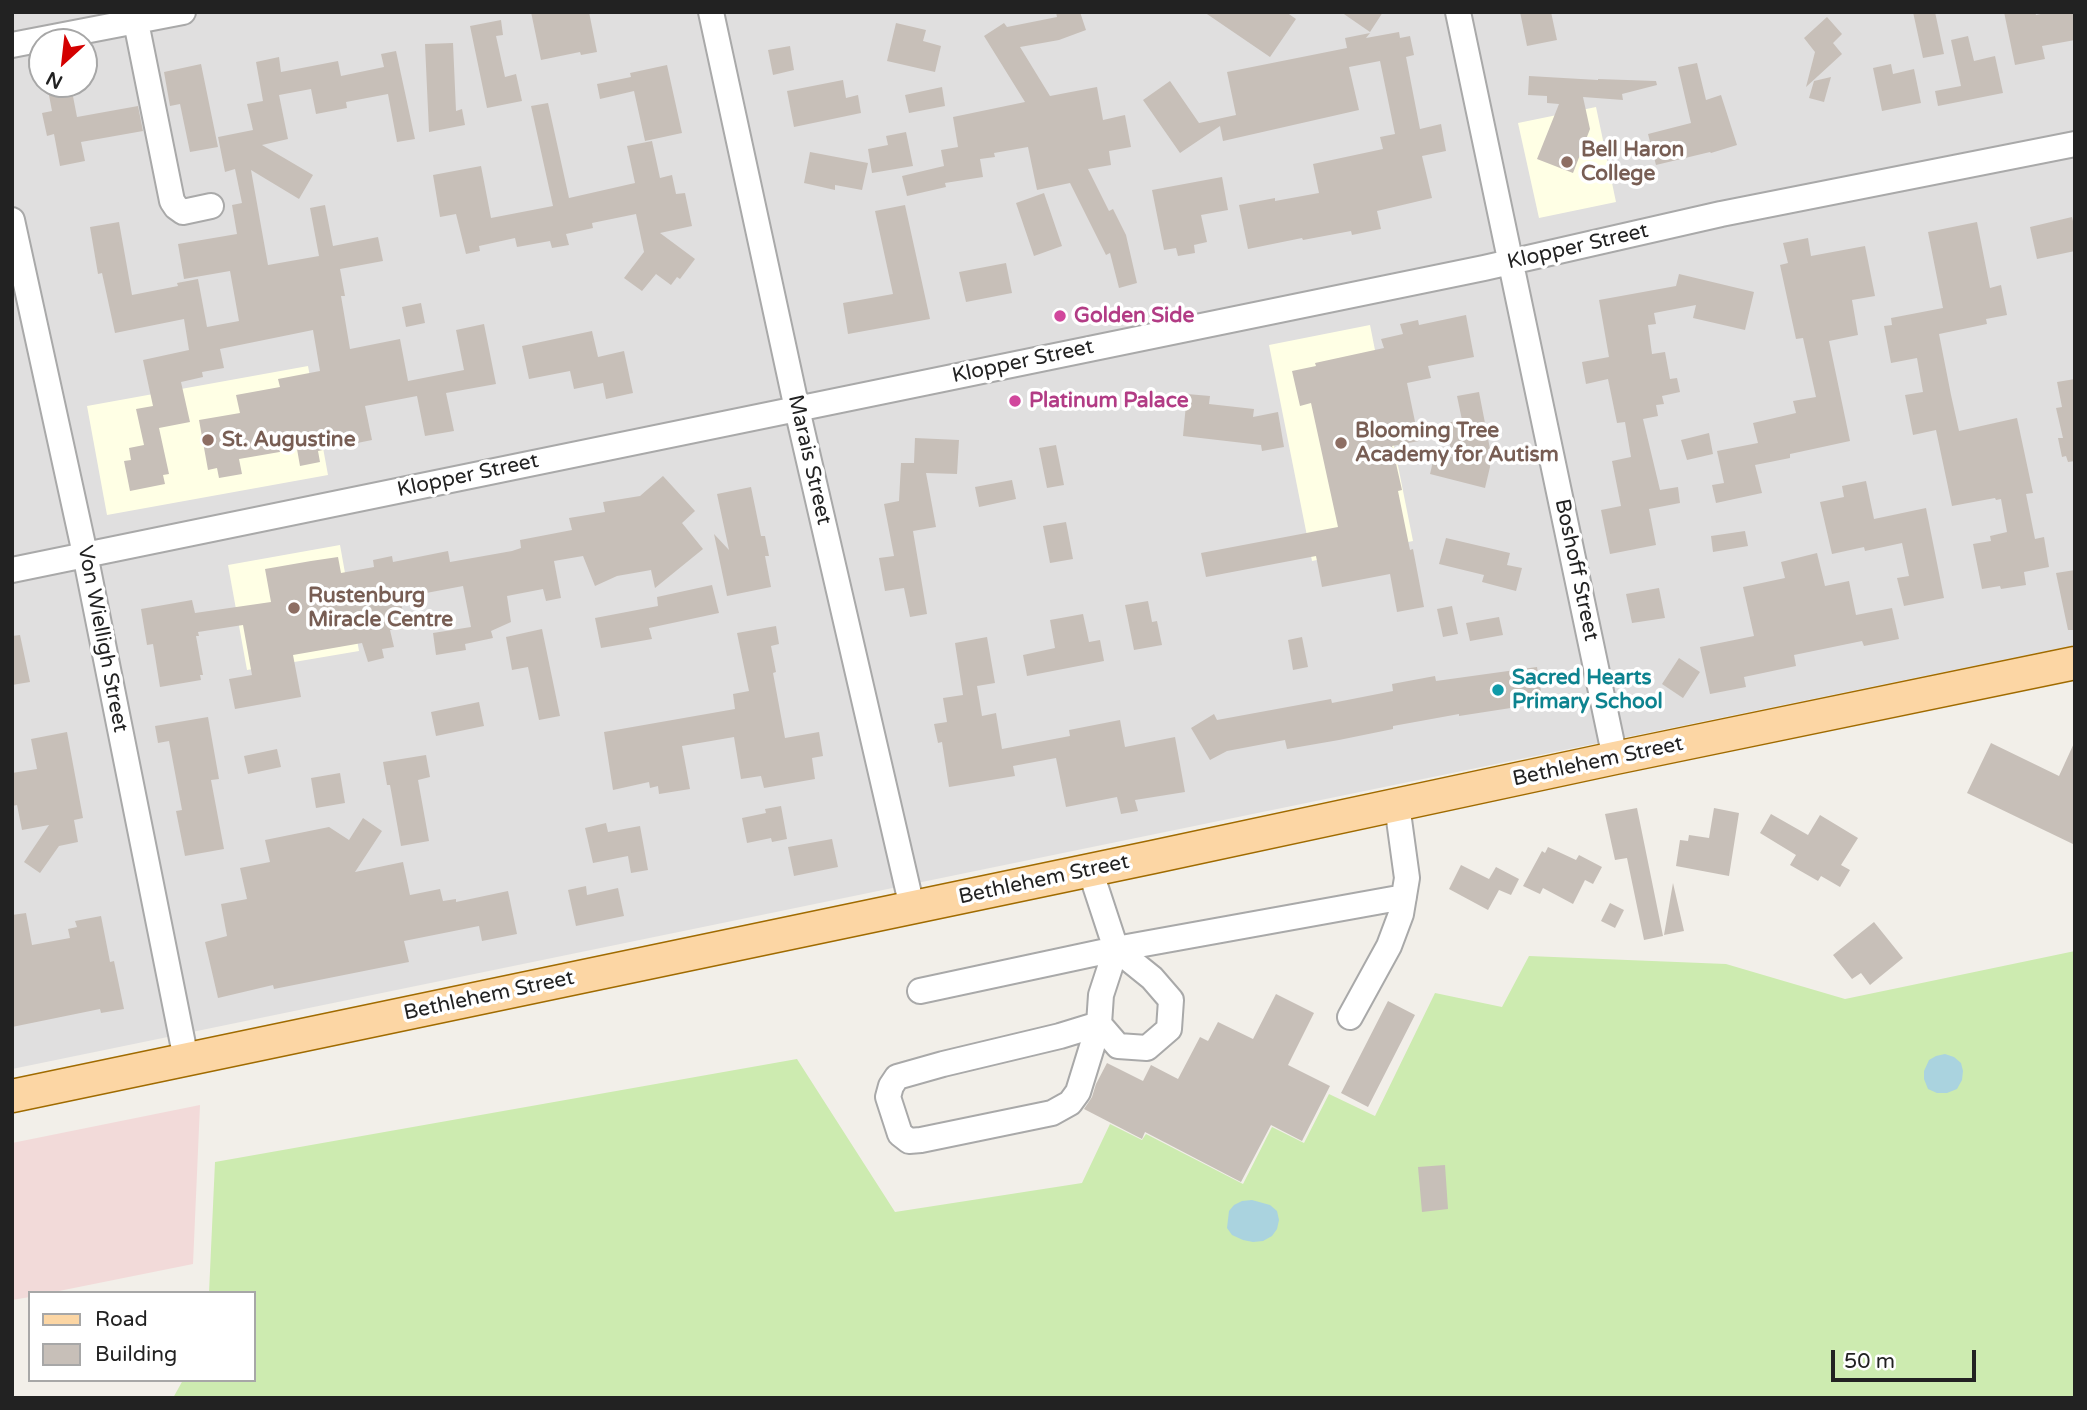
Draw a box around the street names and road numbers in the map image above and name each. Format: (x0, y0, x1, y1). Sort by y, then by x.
street label: Klopper Street (1505, 219, 1651, 275)
street label: Klopper Street (950, 335, 1096, 389)
street label: Marais Street (782, 393, 836, 527)
street label: Klopper Street (395, 449, 541, 503)
street label: Boshoff Street (1549, 497, 1603, 643)
street label: Von Wielligh Street (72, 543, 132, 735)
street label: Bethlehem Street (1510, 732, 1686, 792)
street label: Bethlehem Street (956, 850, 1132, 910)
street label: Bethlehem Street (401, 966, 577, 1026)

